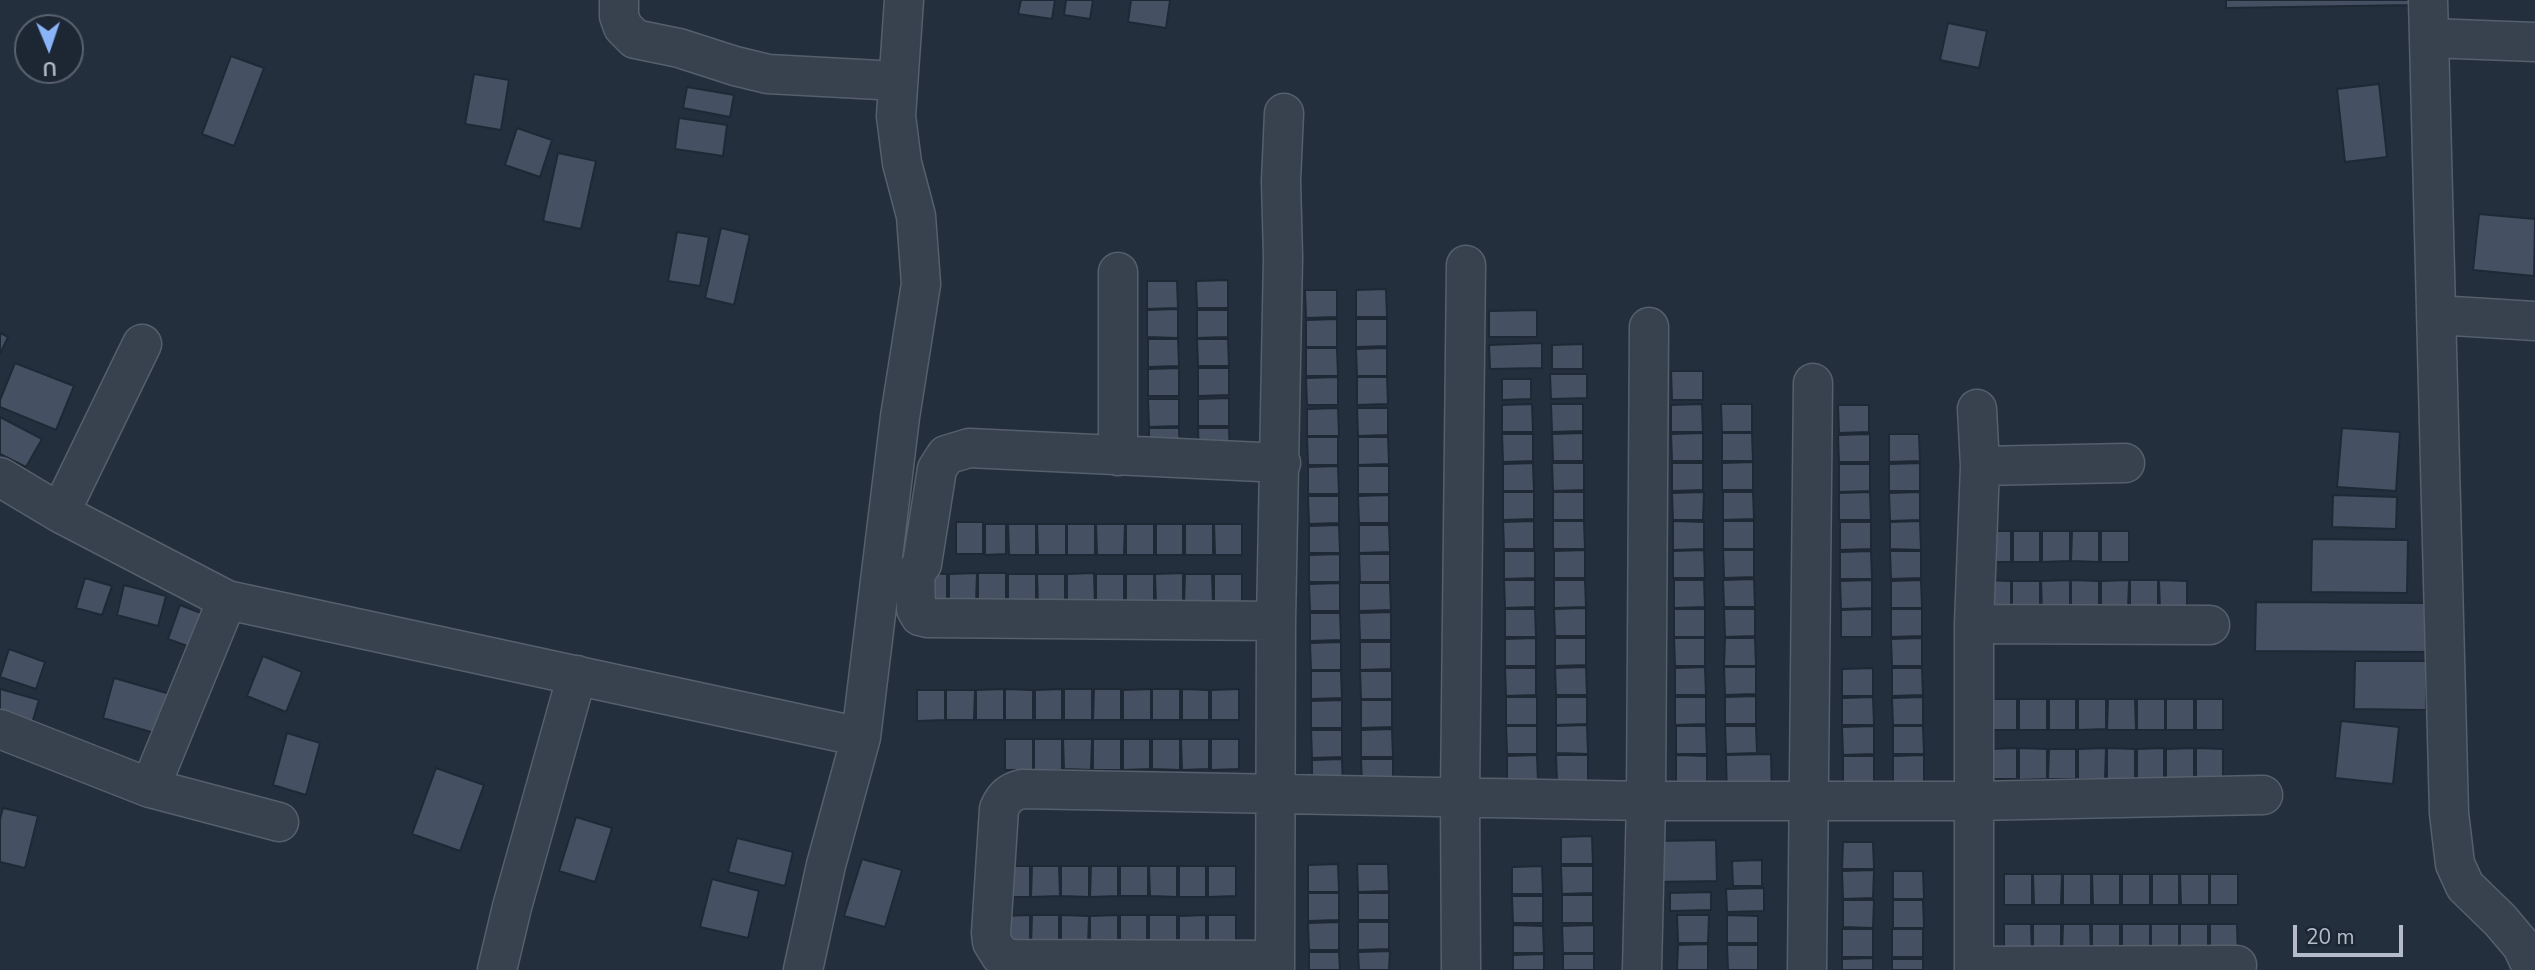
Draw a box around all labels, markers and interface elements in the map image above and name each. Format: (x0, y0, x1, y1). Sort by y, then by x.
north arrow (14, 14, 84, 84)
text: U (42, 55, 57, 81)
scale bar (2297, 911, 2407, 955)
text: 20 m (2306, 923, 2355, 951)

